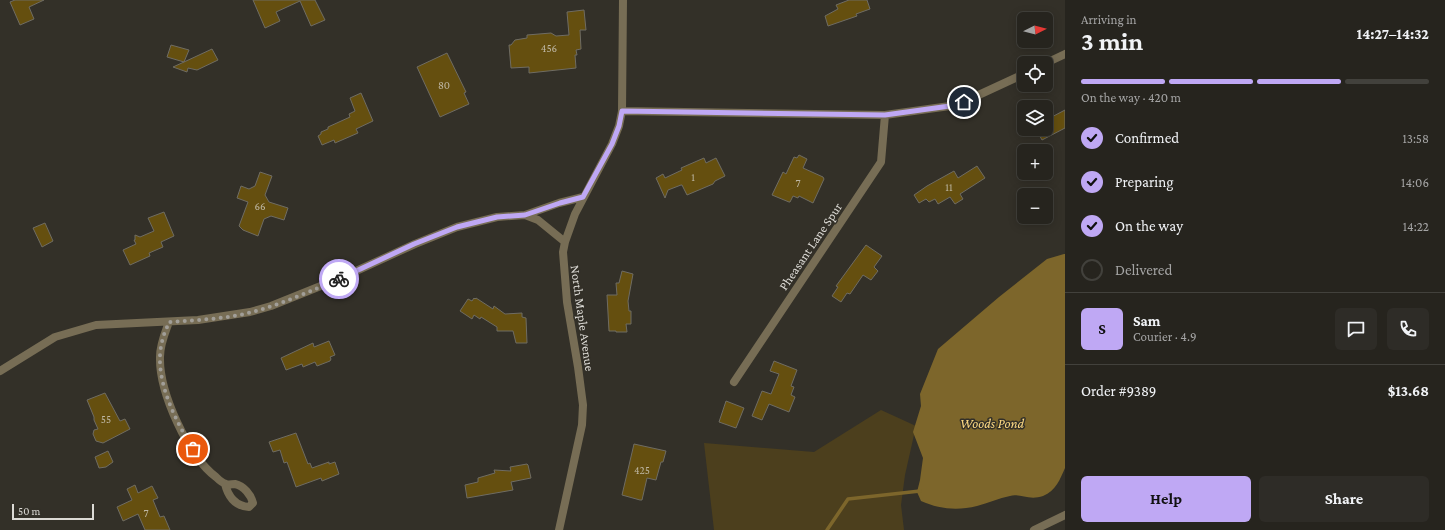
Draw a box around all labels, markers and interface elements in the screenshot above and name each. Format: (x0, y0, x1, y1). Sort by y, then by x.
north arrow (1017, 12, 1053, 48)
map controls (1017, 12, 1053, 224)
text: Arriving in (1081, 12, 1137, 27)
text: 14:27–14:32 (1357, 26, 1429, 42)
text: 3 min (1081, 27, 1143, 56)
house number: 456 (541, 42, 557, 54)
button: locate (1017, 56, 1053, 92)
house number: 80 (438, 79, 450, 91)
pin (947, 85, 981, 119)
text: On the way · 420 m (1081, 90, 1181, 105)
icon: home (953, 91, 975, 113)
button: layers (1017, 100, 1053, 136)
icon: check (1081, 127, 1103, 149)
text: Confirmed (1115, 130, 1179, 146)
text: 13:58 (1402, 131, 1429, 146)
button: + (1017, 144, 1053, 180)
house number: 1 (691, 171, 695, 183)
icon: check (1081, 171, 1103, 193)
text: Preparing (1115, 174, 1174, 190)
text: 14:06 (1401, 175, 1429, 190)
house number: 7 (795, 177, 801, 189)
house number: 11 (945, 181, 953, 193)
button: − (1017, 188, 1053, 224)
street label: Pheasant Lane Spur (776, 199, 845, 293)
house number: 66 (254, 200, 266, 212)
icon: check (1081, 215, 1103, 237)
text: On the way (1115, 218, 1183, 234)
text: 14:22 (1403, 219, 1429, 234)
courier (319, 259, 359, 299)
text: Delivered (1115, 262, 1172, 278)
street label: North Maple Avenue (568, 264, 597, 372)
icon: bike (328, 268, 350, 290)
button: chat (1335, 308, 1377, 350)
button: phone (1387, 308, 1429, 350)
text: Sam (1133, 313, 1161, 329)
text: S (1098, 321, 1106, 337)
text: Courier · 4.9 (1133, 329, 1197, 344)
text: Order #9389 (1081, 383, 1156, 399)
text: $13.68 (1388, 383, 1429, 399)
house number: 55 (101, 413, 111, 425)
water label: Woods Pond (960, 415, 1024, 431)
pin (176, 432, 210, 466)
icon: bag (182, 438, 204, 460)
house number: 425 (634, 464, 650, 476)
button: Help (1081, 476, 1251, 522)
button: Share (1259, 476, 1429, 522)
scale bar (12, 502, 94, 521)
text: 50 m (18, 505, 40, 517)
house number: 7 (143, 507, 149, 519)

